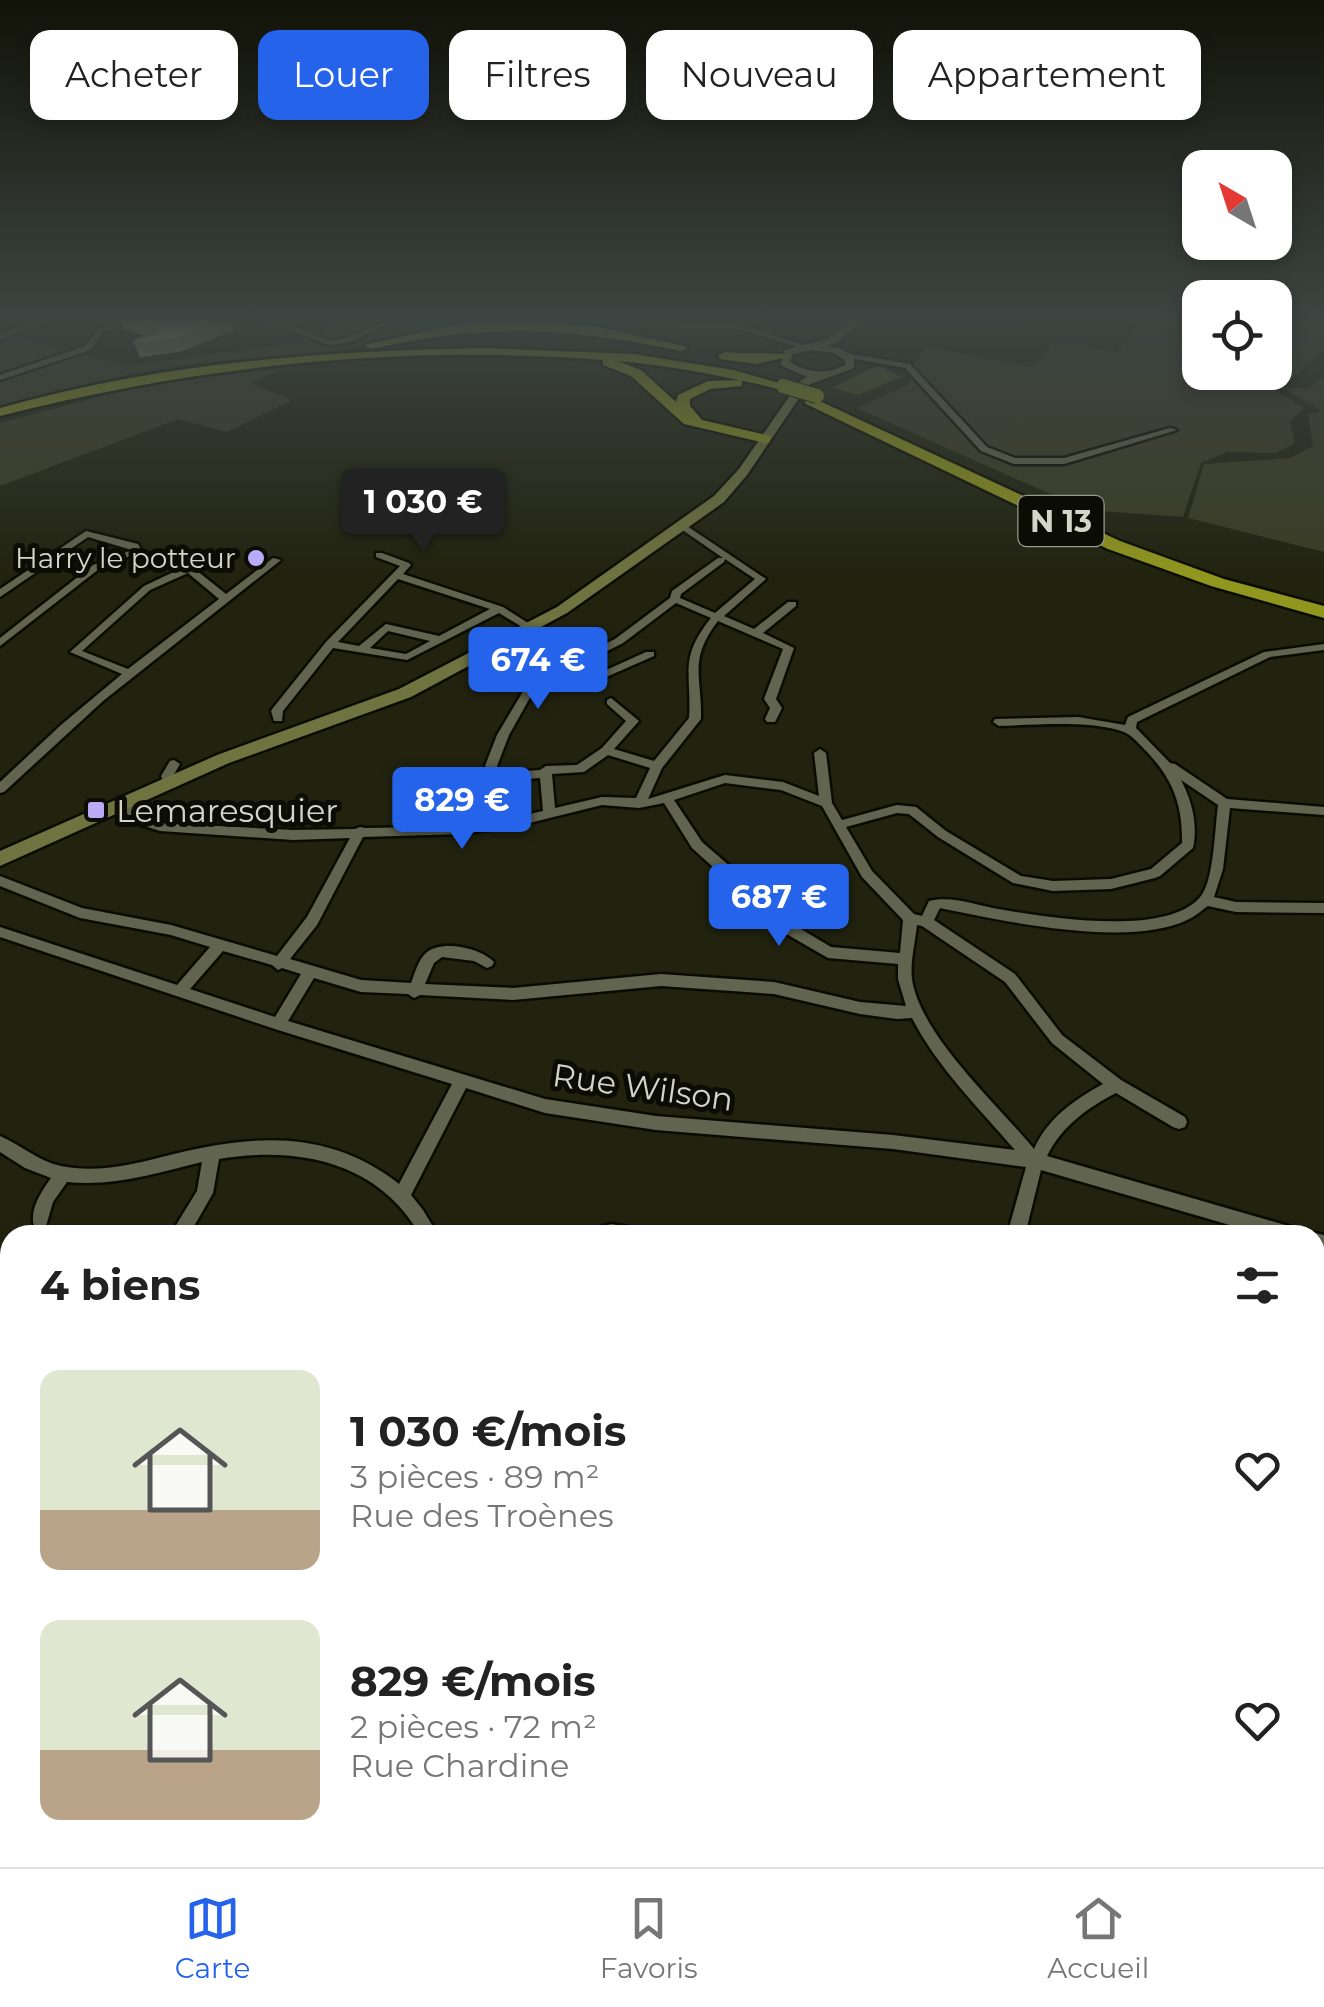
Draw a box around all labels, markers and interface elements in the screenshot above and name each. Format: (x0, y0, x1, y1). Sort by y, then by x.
chip: Acheter (30, 30, 238, 120)
chip: Louer (258, 30, 429, 120)
chip: Filtres (449, 30, 626, 120)
chip: Nouveau (646, 30, 873, 120)
chip: Appartement (893, 30, 1201, 120)
north arrow (1182, 150, 1292, 260)
map controls (1182, 150, 1292, 390)
button: locate (1182, 280, 1292, 390)
pin: 1 030 € (331, 469, 515, 554)
text: 1 030 € (364, 482, 482, 521)
road number: N 13 (1018, 496, 1104, 546)
place label: Harry le potteur (15, 541, 236, 575)
marker: Harry le potteur (245, 547, 267, 569)
pin: 674 € (468, 627, 608, 712)
text: 674 € (490, 640, 586, 679)
pin: 829 € (392, 767, 532, 852)
text: 829 € (414, 780, 510, 819)
place label: Lemaresquier (116, 791, 338, 830)
marker: Lemaresquier (85, 799, 107, 821)
pin: 687 € (709, 864, 849, 949)
text: 687 € (731, 877, 827, 916)
street label: Rue Wilson (550, 1055, 736, 1119)
icon: filters (1230, 1258, 1285, 1313)
text: 4 biens (40, 1259, 200, 1311)
text: 1 030 €/mois (350, 1405, 626, 1457)
icon: home (120, 1410, 240, 1530)
icon: heart (1230, 1443, 1285, 1498)
text: 3 pièces · 89 m² (350, 1457, 600, 1496)
text: Rue des Troènes (350, 1496, 614, 1535)
text: 829 €/mois (350, 1655, 596, 1707)
icon: home (120, 1660, 240, 1780)
icon: heart (1230, 1693, 1285, 1748)
text: 2 pièces · 72 m² (350, 1707, 597, 1746)
text: Rue Chardine (350, 1746, 569, 1785)
tab: Carte (175, 1891, 250, 1985)
tab: Favoris (600, 1891, 698, 1985)
tab: Accueil (1047, 1891, 1149, 1985)

